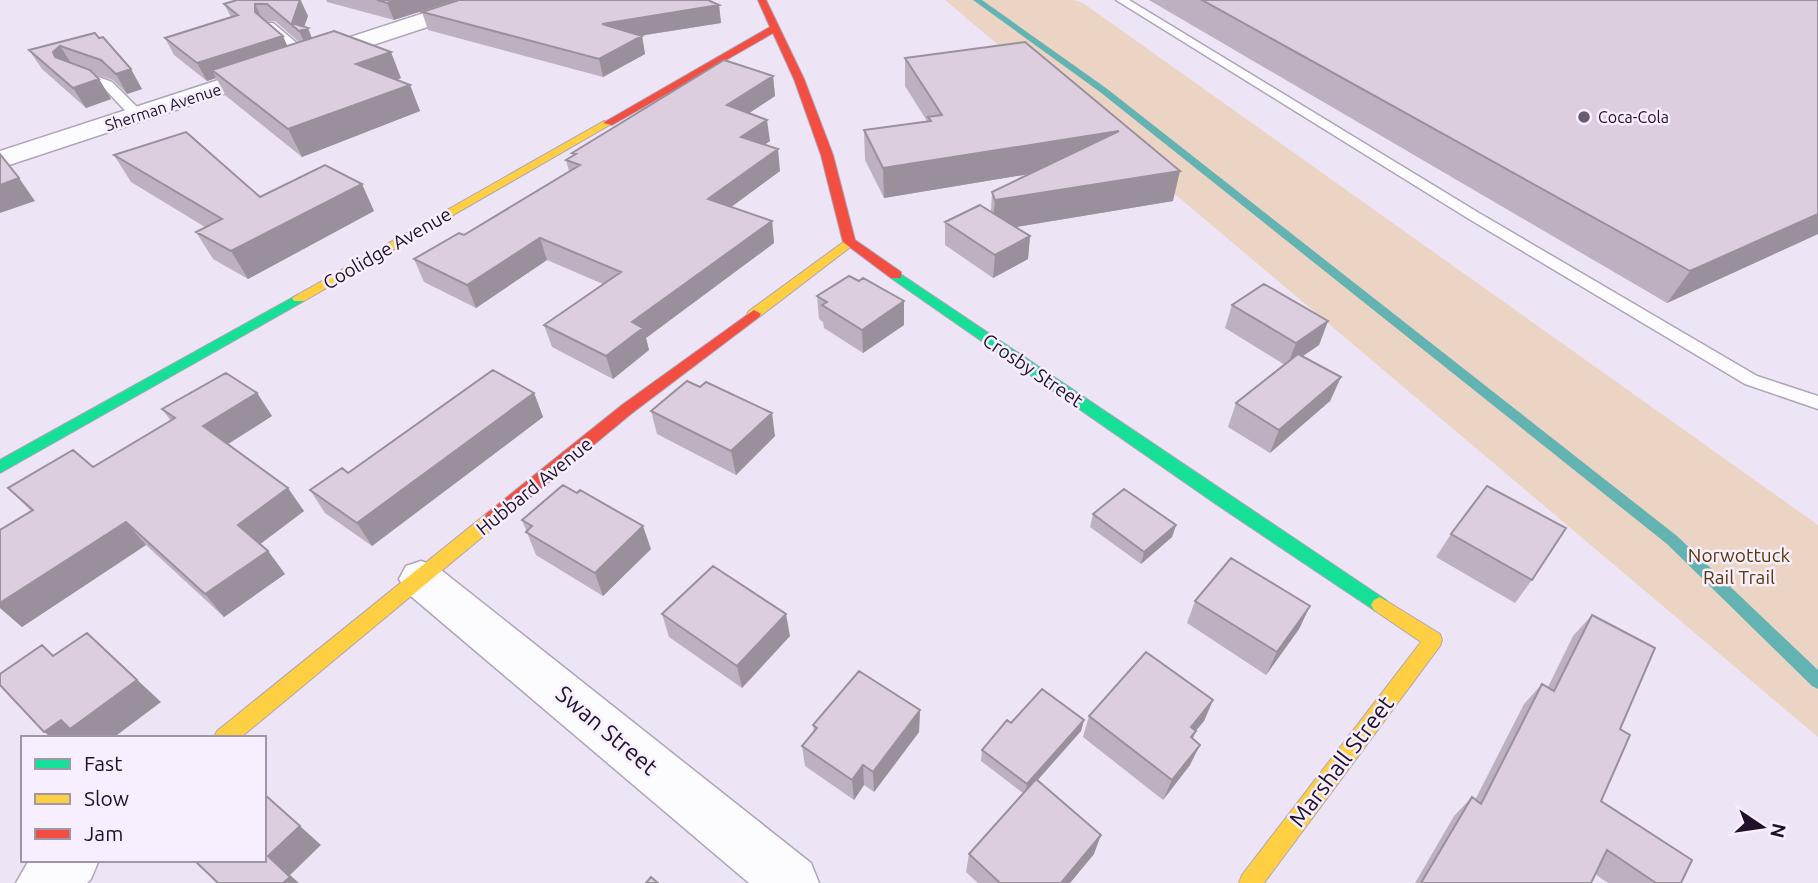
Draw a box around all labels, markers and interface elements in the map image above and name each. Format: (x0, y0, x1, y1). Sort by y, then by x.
street label: Sherman Avenue (103, 80, 223, 134)
place label: Coca-Cola (1598, 108, 1669, 126)
marker: Coca-Cola (1576, 109, 1592, 125)
street label: Coolidge Avenue (319, 202, 455, 294)
street label: Crosby Street (979, 328, 1088, 412)
street label: Hubbard Avenue (472, 433, 596, 539)
park label: Norwottuck Rail Trail (1688, 544, 1791, 588)
street label: Swan Street (551, 680, 663, 780)
street label: Marshall Street (1284, 691, 1398, 831)
legend (21, 736, 266, 862)
text: Fast (84, 751, 122, 775)
text: Slow (84, 786, 129, 810)
north arrow (1727, 792, 1797, 862)
text: Jam (84, 821, 123, 845)
text: N (1766, 821, 1791, 840)

